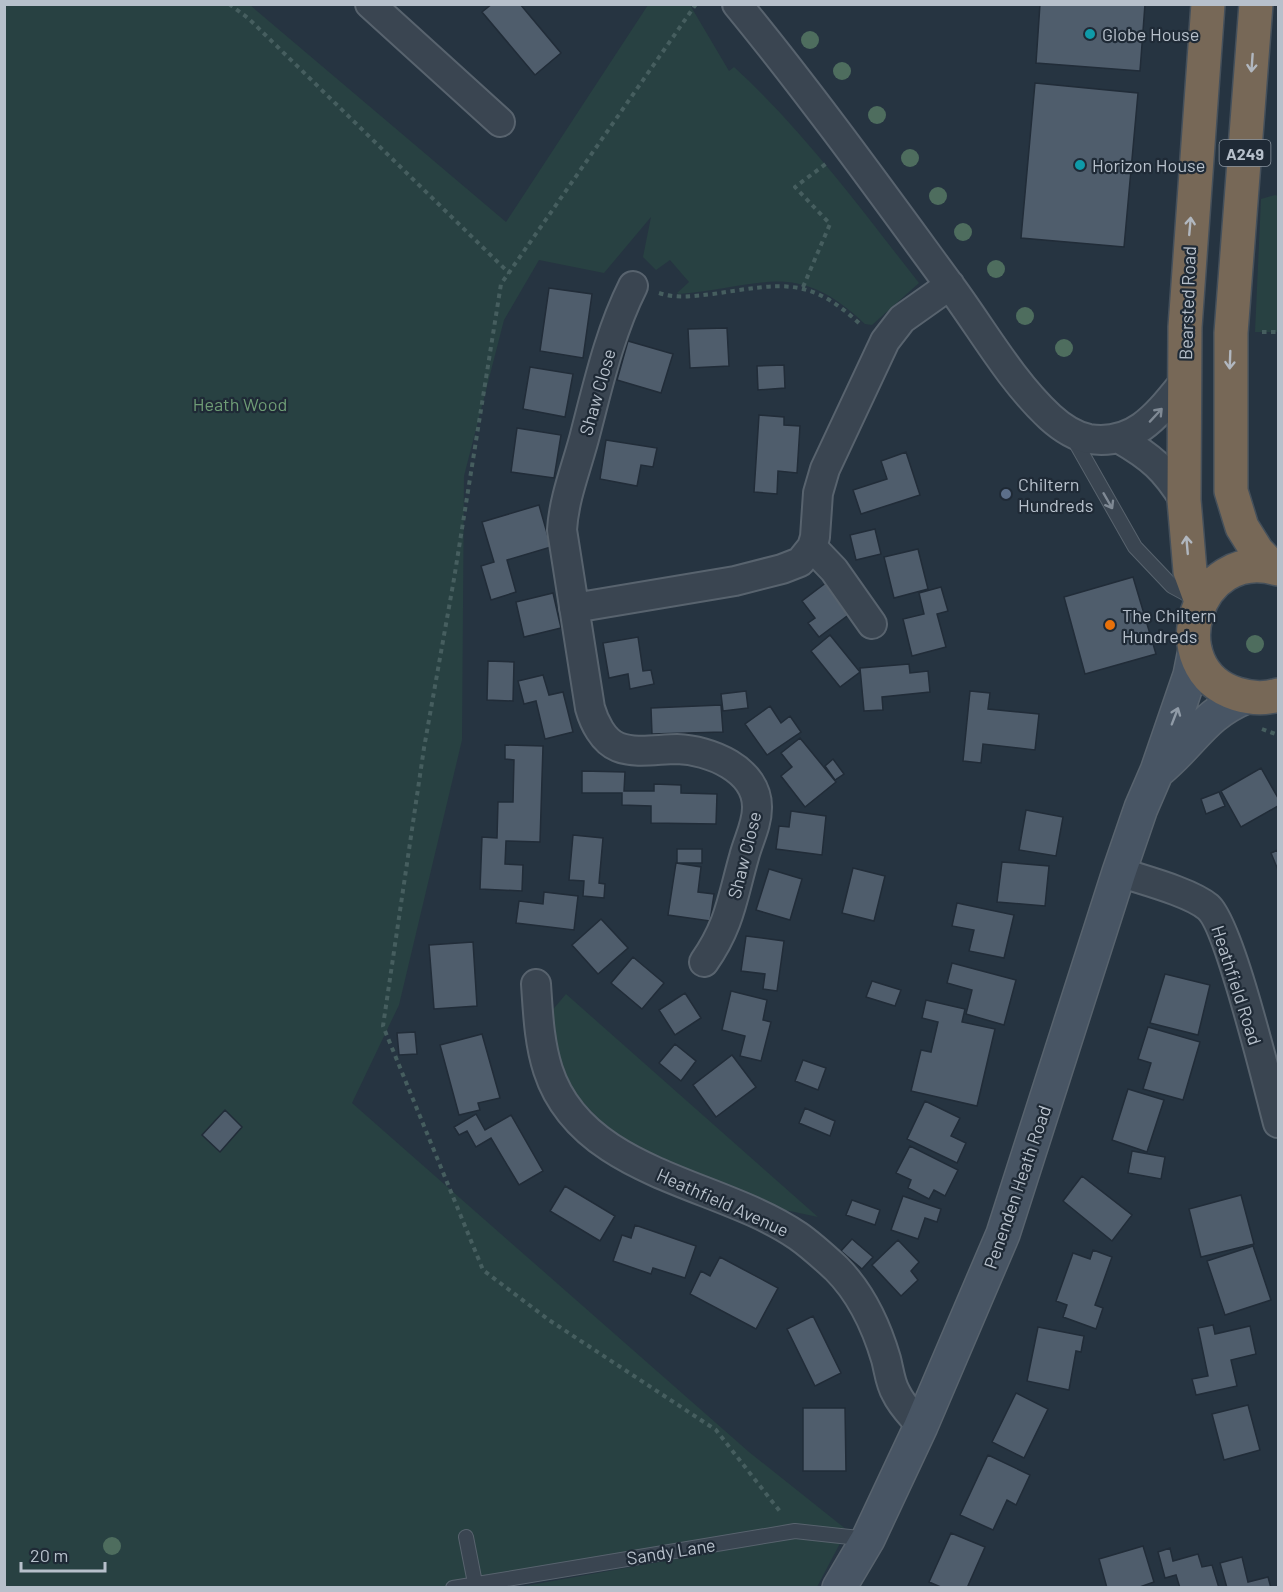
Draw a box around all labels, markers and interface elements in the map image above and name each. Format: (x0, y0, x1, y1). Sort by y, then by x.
place label: Globe House (1102, 23, 1199, 45)
marker: Globe House (1083, 27, 1097, 41)
one-way arrow (1246, 52, 1257, 72)
road number: A249 (1220, 140, 1270, 166)
place label: Horizon House (1092, 154, 1205, 176)
marker: Horizon House (1073, 158, 1087, 172)
one-way arrow (1185, 217, 1196, 237)
street label: Bearsted Road (1174, 246, 1200, 360)
street label: Shaw Close (574, 346, 620, 438)
one-way arrow (1225, 349, 1236, 369)
park label: Heath Wood (193, 393, 287, 415)
one-way arrow (1149, 408, 1163, 423)
place label: Chiltern Hundreds (1018, 473, 1093, 516)
marker: Chiltern Hundreds (999, 487, 1013, 501)
one-way arrow (1103, 492, 1115, 509)
one-way arrow (1181, 535, 1192, 555)
place label: The Chiltern Hundreds (1122, 604, 1217, 647)
marker: The Chiltern Hundreds (1103, 618, 1117, 632)
one-way arrow (1170, 707, 1181, 725)
street label: Shaw Close (723, 809, 765, 901)
street label: Heathfield Road (1207, 922, 1267, 1048)
street label: Penenden Heath Road (979, 1102, 1055, 1272)
street label: Heathfield Avenue (654, 1163, 792, 1241)
street label: Sandy Lane (625, 1533, 717, 1569)
scale bar (21, 1535, 105, 1573)
text: 20 m (30, 1544, 68, 1566)

